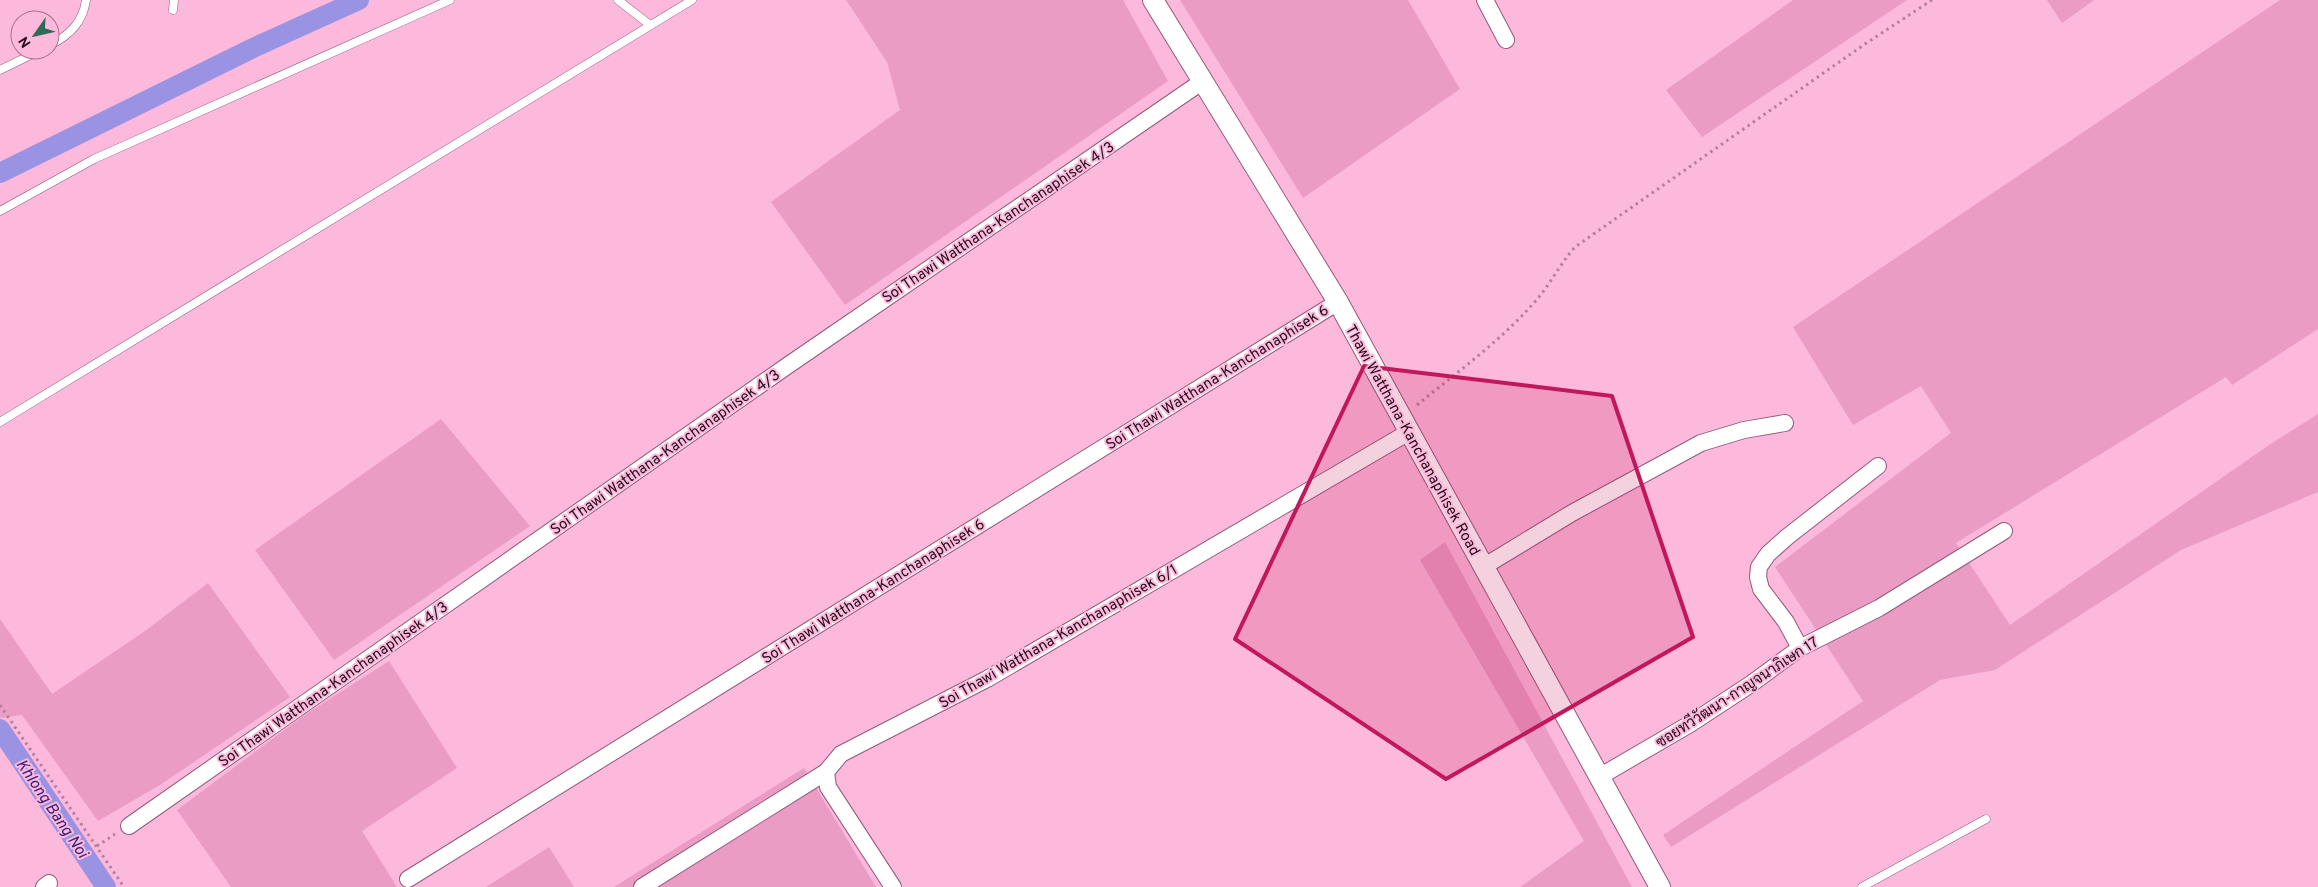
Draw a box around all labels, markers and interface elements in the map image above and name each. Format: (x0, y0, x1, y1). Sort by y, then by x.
north arrow (10, 10, 60, 60)
text: N (16, 33, 35, 50)
street label: Soi Thawi Watthana-Kanchanaphisek 4/3 (879, 138, 1119, 308)
street label: Soi Thawi Watthana-Kanchanaphisek 6 (1103, 301, 1333, 455)
street label: Thawi Watthana-Kanchanaphisek Road (1340, 322, 1483, 560)
street label: Soi Thawi Watthana-Kanchanaphisek 4/3 (547, 366, 784, 540)
street label: Soi Thawi Watthana-Kanchanaphisek 6 (759, 515, 989, 669)
street label: Soi Thawi Watthana-Kanchanaphisek 6/1 (936, 561, 1181, 714)
street label: Soi Thawi Watthana-Kanchanaphisek 4/3 (215, 598, 452, 772)
street label: ซอยทวีวัฒนา-กาญจนาภิเษก 17 (1652, 632, 1823, 753)
water label: Khlong Bang Noi (11, 756, 92, 863)

